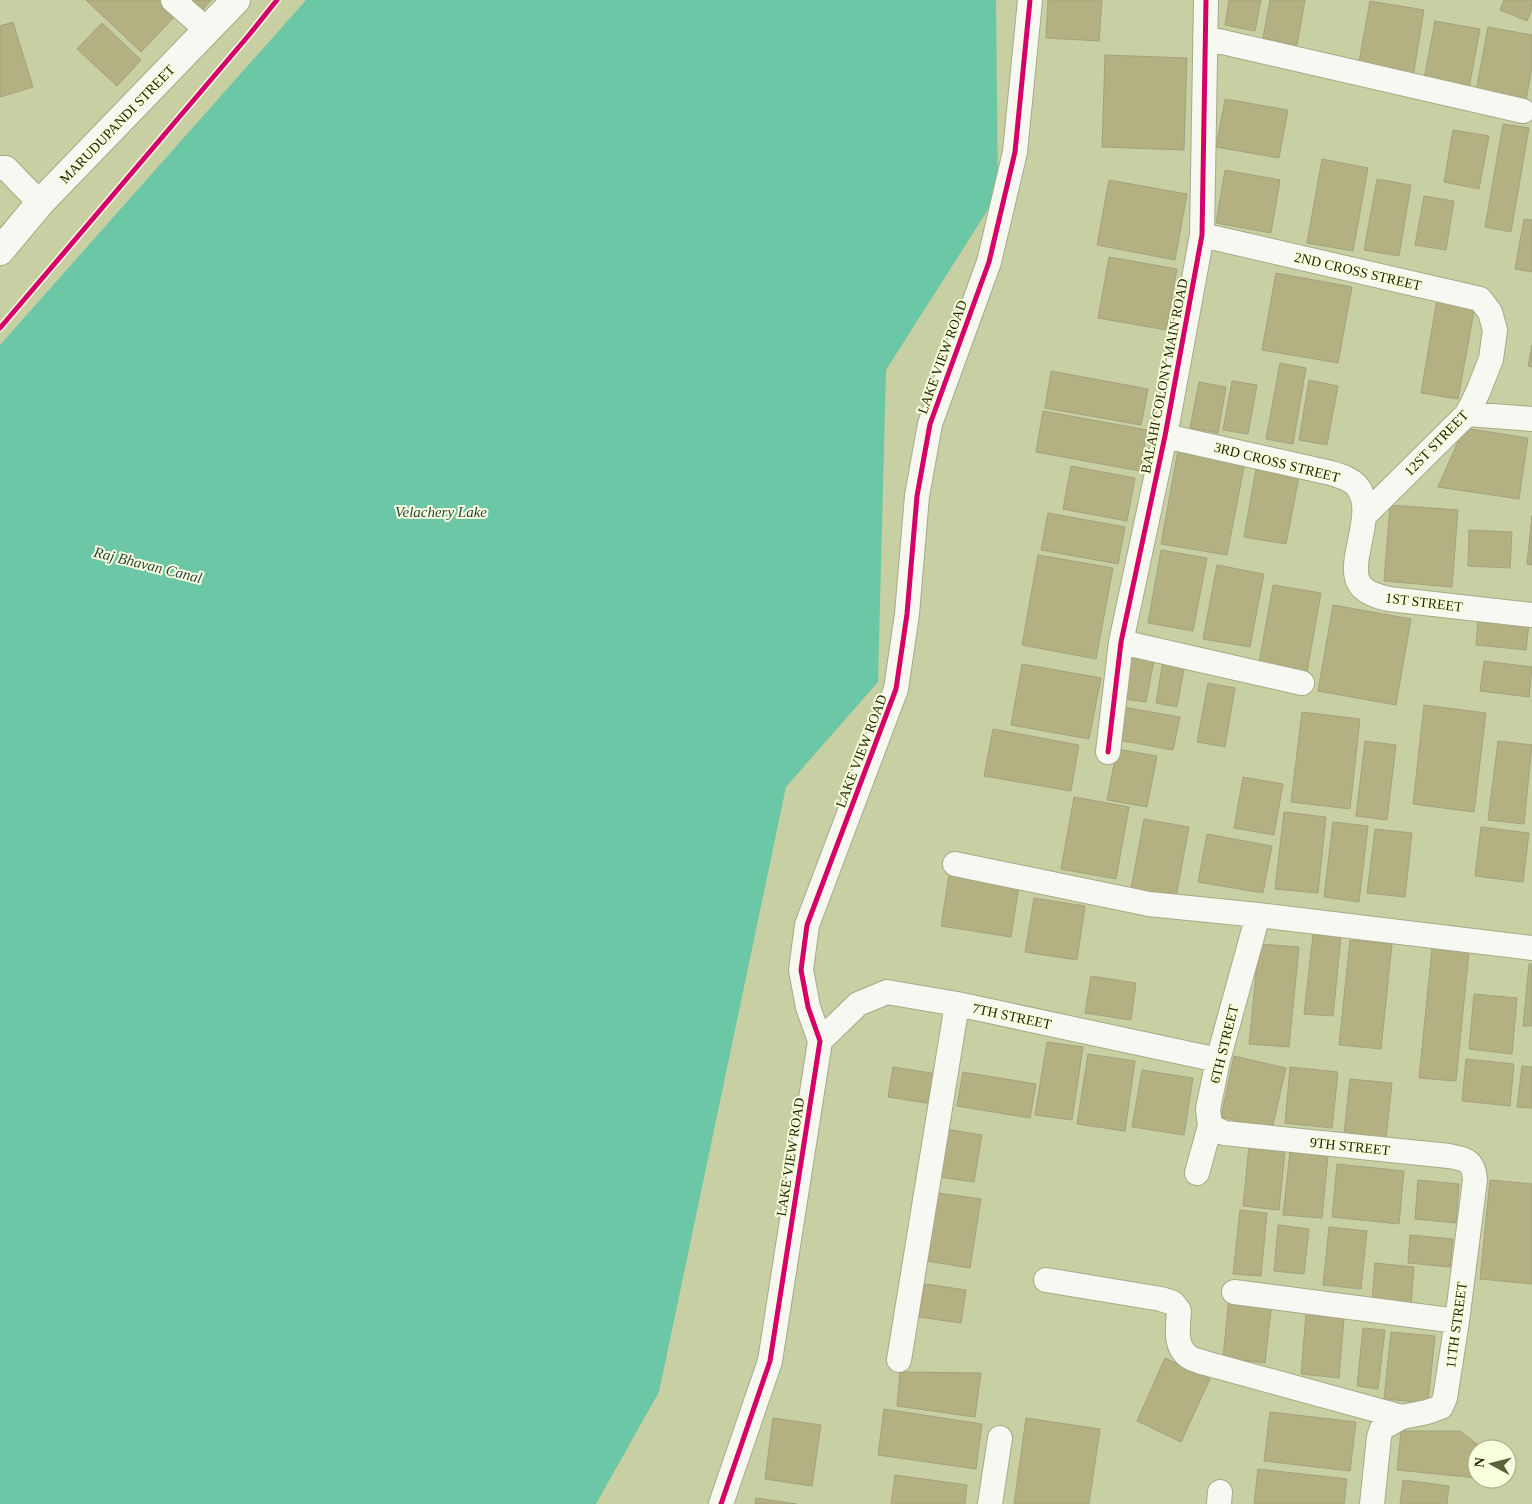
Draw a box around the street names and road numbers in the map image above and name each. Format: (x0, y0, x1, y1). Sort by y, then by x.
street label: MARUDUPANDI STREET (57, 62, 178, 187)
street label: 2ND CROSS STREET (1293, 250, 1423, 294)
street label: BALAHI COLONY MAIN ROAD (1138, 277, 1191, 475)
street label: LAKE VIEW ROAD (915, 298, 970, 416)
street label: 12ST STREET (1401, 407, 1472, 479)
street label: 3RD CROSS STREET (1212, 440, 1342, 485)
street label: 1ST STREET (1384, 590, 1464, 615)
street label: LAKE VIEW ROAD (833, 692, 890, 810)
street label: 7TH STREET (971, 1001, 1053, 1032)
street label: 6TH STREET (1207, 1003, 1242, 1085)
street label: LAKE VIEW ROAD (774, 1097, 807, 1218)
street label: 9TH STREET (1309, 1135, 1391, 1158)
street label: 11TH STREET (1443, 1281, 1470, 1369)

